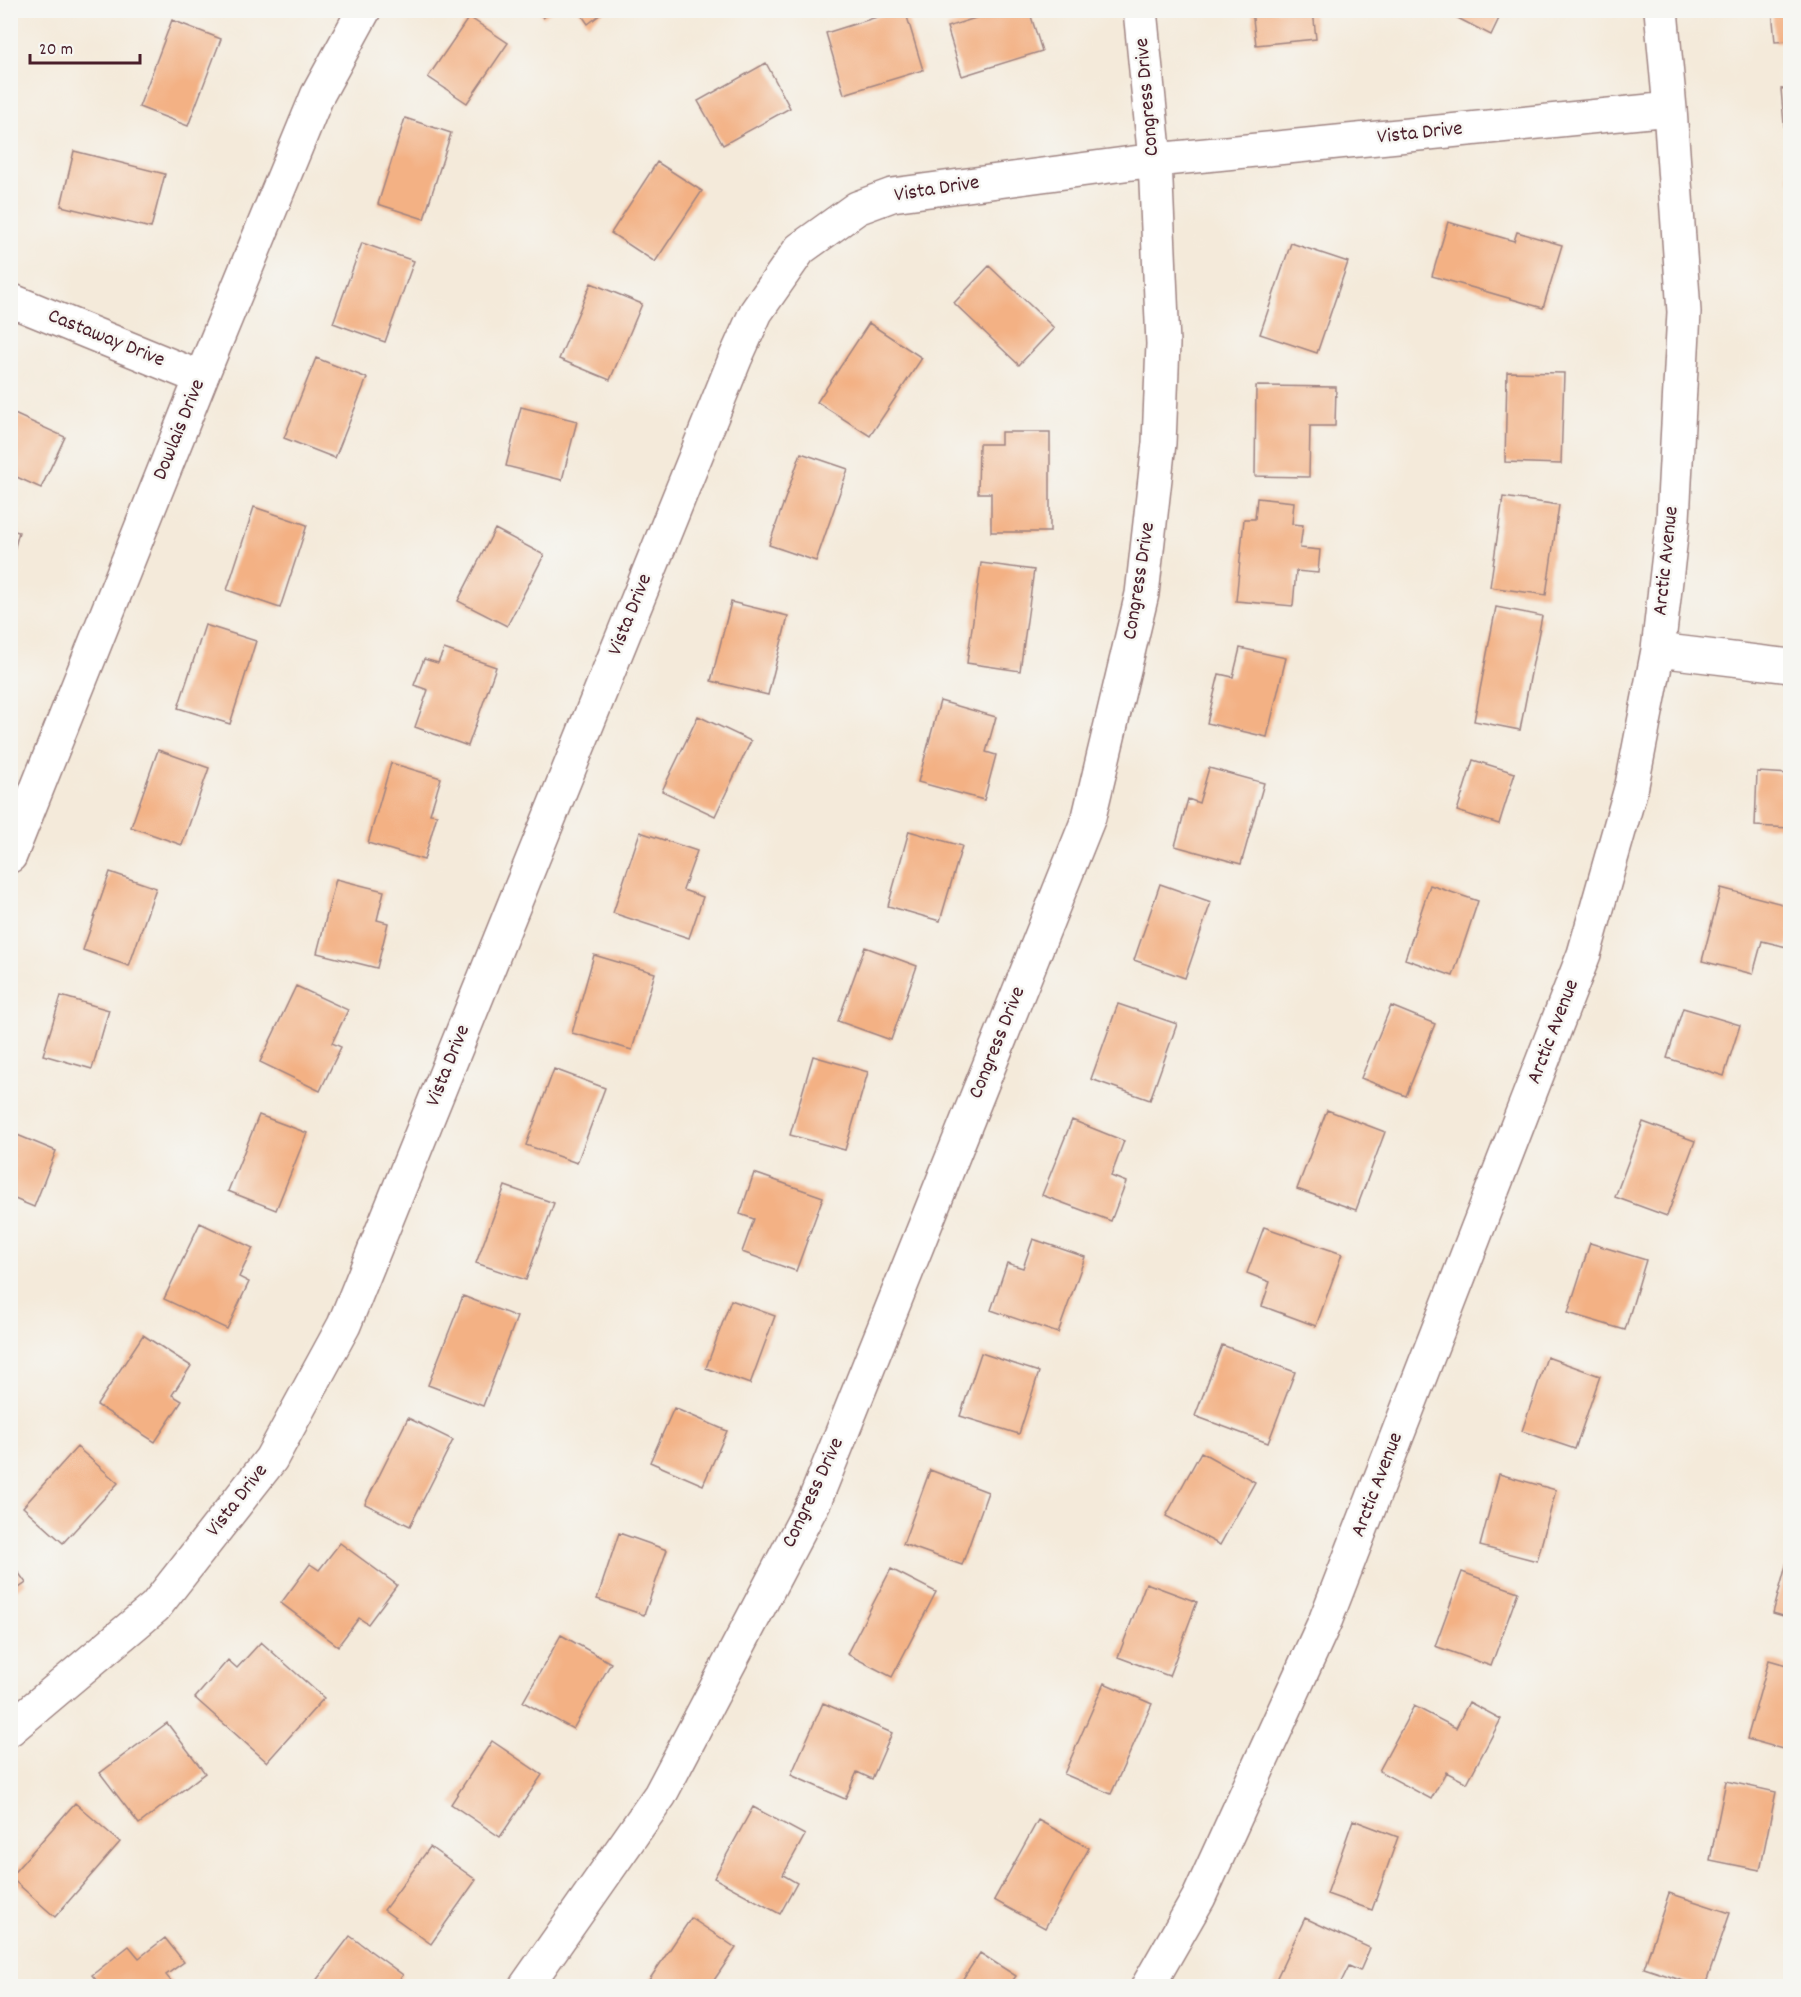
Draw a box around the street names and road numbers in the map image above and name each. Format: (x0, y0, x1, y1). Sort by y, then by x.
street label: Congress Drive (1128, 37, 1168, 157)
street label: Vista Drive (1376, 115, 1464, 153)
street label: Vista Drive (892, 168, 982, 212)
street label: Castaway Drive (43, 302, 169, 376)
street label: Dowlais Drive (146, 375, 214, 485)
street label: Arctic Avenue (1646, 505, 1688, 617)
street label: Congress Drive (1116, 520, 1164, 642)
street label: Vista Drive (601, 570, 661, 660)
street label: Arctic Avenue (1520, 975, 1588, 1089)
street label: Congress Drive (962, 982, 1034, 1104)
street label: Vista Drive (419, 1021, 479, 1111)
street label: Arctic Avenue (1344, 1428, 1412, 1542)
street label: Congress Drive (775, 1433, 853, 1553)
street label: Vista Drive (200, 1458, 276, 1544)

